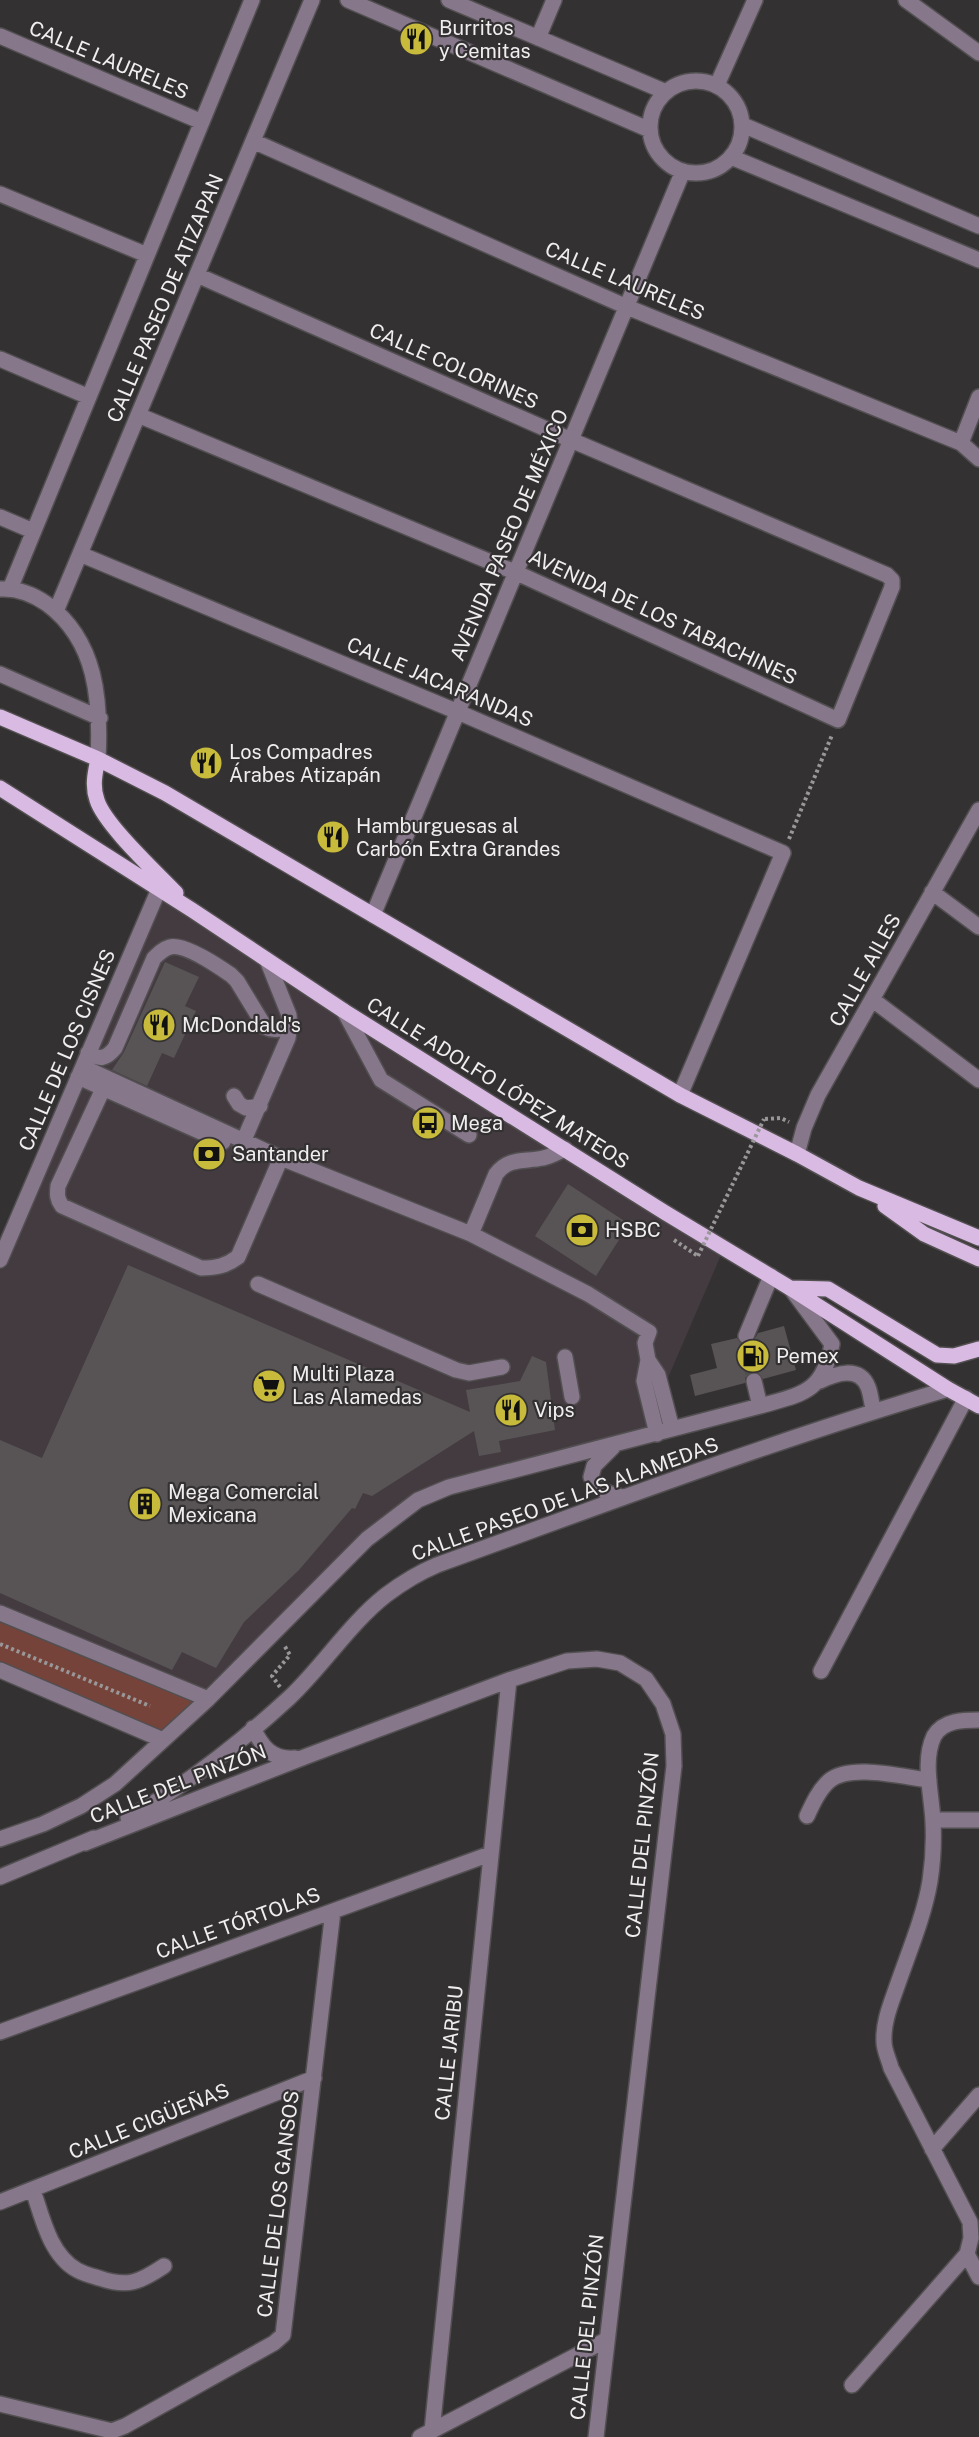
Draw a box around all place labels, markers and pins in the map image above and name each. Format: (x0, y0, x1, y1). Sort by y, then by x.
place label: Burritos y Cemitas (439, 16, 531, 63)
restaurant icon: Burritos y Cemitas (398, 21, 434, 57)
place label: Los Compadres Árabes Atizapán (229, 740, 381, 787)
restaurant icon: Los Compadres Árabes Atizapán (188, 745, 224, 781)
place label: Hamburguesas al Carbón Extra Grandes (356, 814, 560, 861)
restaurant icon: Hamburguesas al Carbón Extra Grandes (315, 819, 351, 855)
restaurant icon: McDondald's (141, 1007, 177, 1043)
place label: McDondald's (182, 1013, 301, 1037)
bus stop icon: Mega (410, 1105, 446, 1141)
place label: Mega (451, 1111, 503, 1135)
bank icon: Santander (191, 1136, 227, 1172)
place label: Santander (232, 1142, 329, 1166)
bank icon: HSBC (564, 1212, 600, 1248)
place label: HSBC (605, 1218, 661, 1242)
fuel station icon: Pemex (735, 1338, 771, 1374)
place label: Pemex (776, 1344, 839, 1368)
place label: Multi Plaza Las Alamedas (292, 1362, 422, 1409)
supermarket icon: Multi Plaza Las Alamedas (251, 1368, 287, 1404)
restaurant icon: Vips (493, 1392, 529, 1428)
place label: Vips (534, 1398, 575, 1422)
place label: Mega Comercial Mexicana (168, 1480, 319, 1527)
building icon: Mega Comercial Mexicana (127, 1486, 163, 1522)

